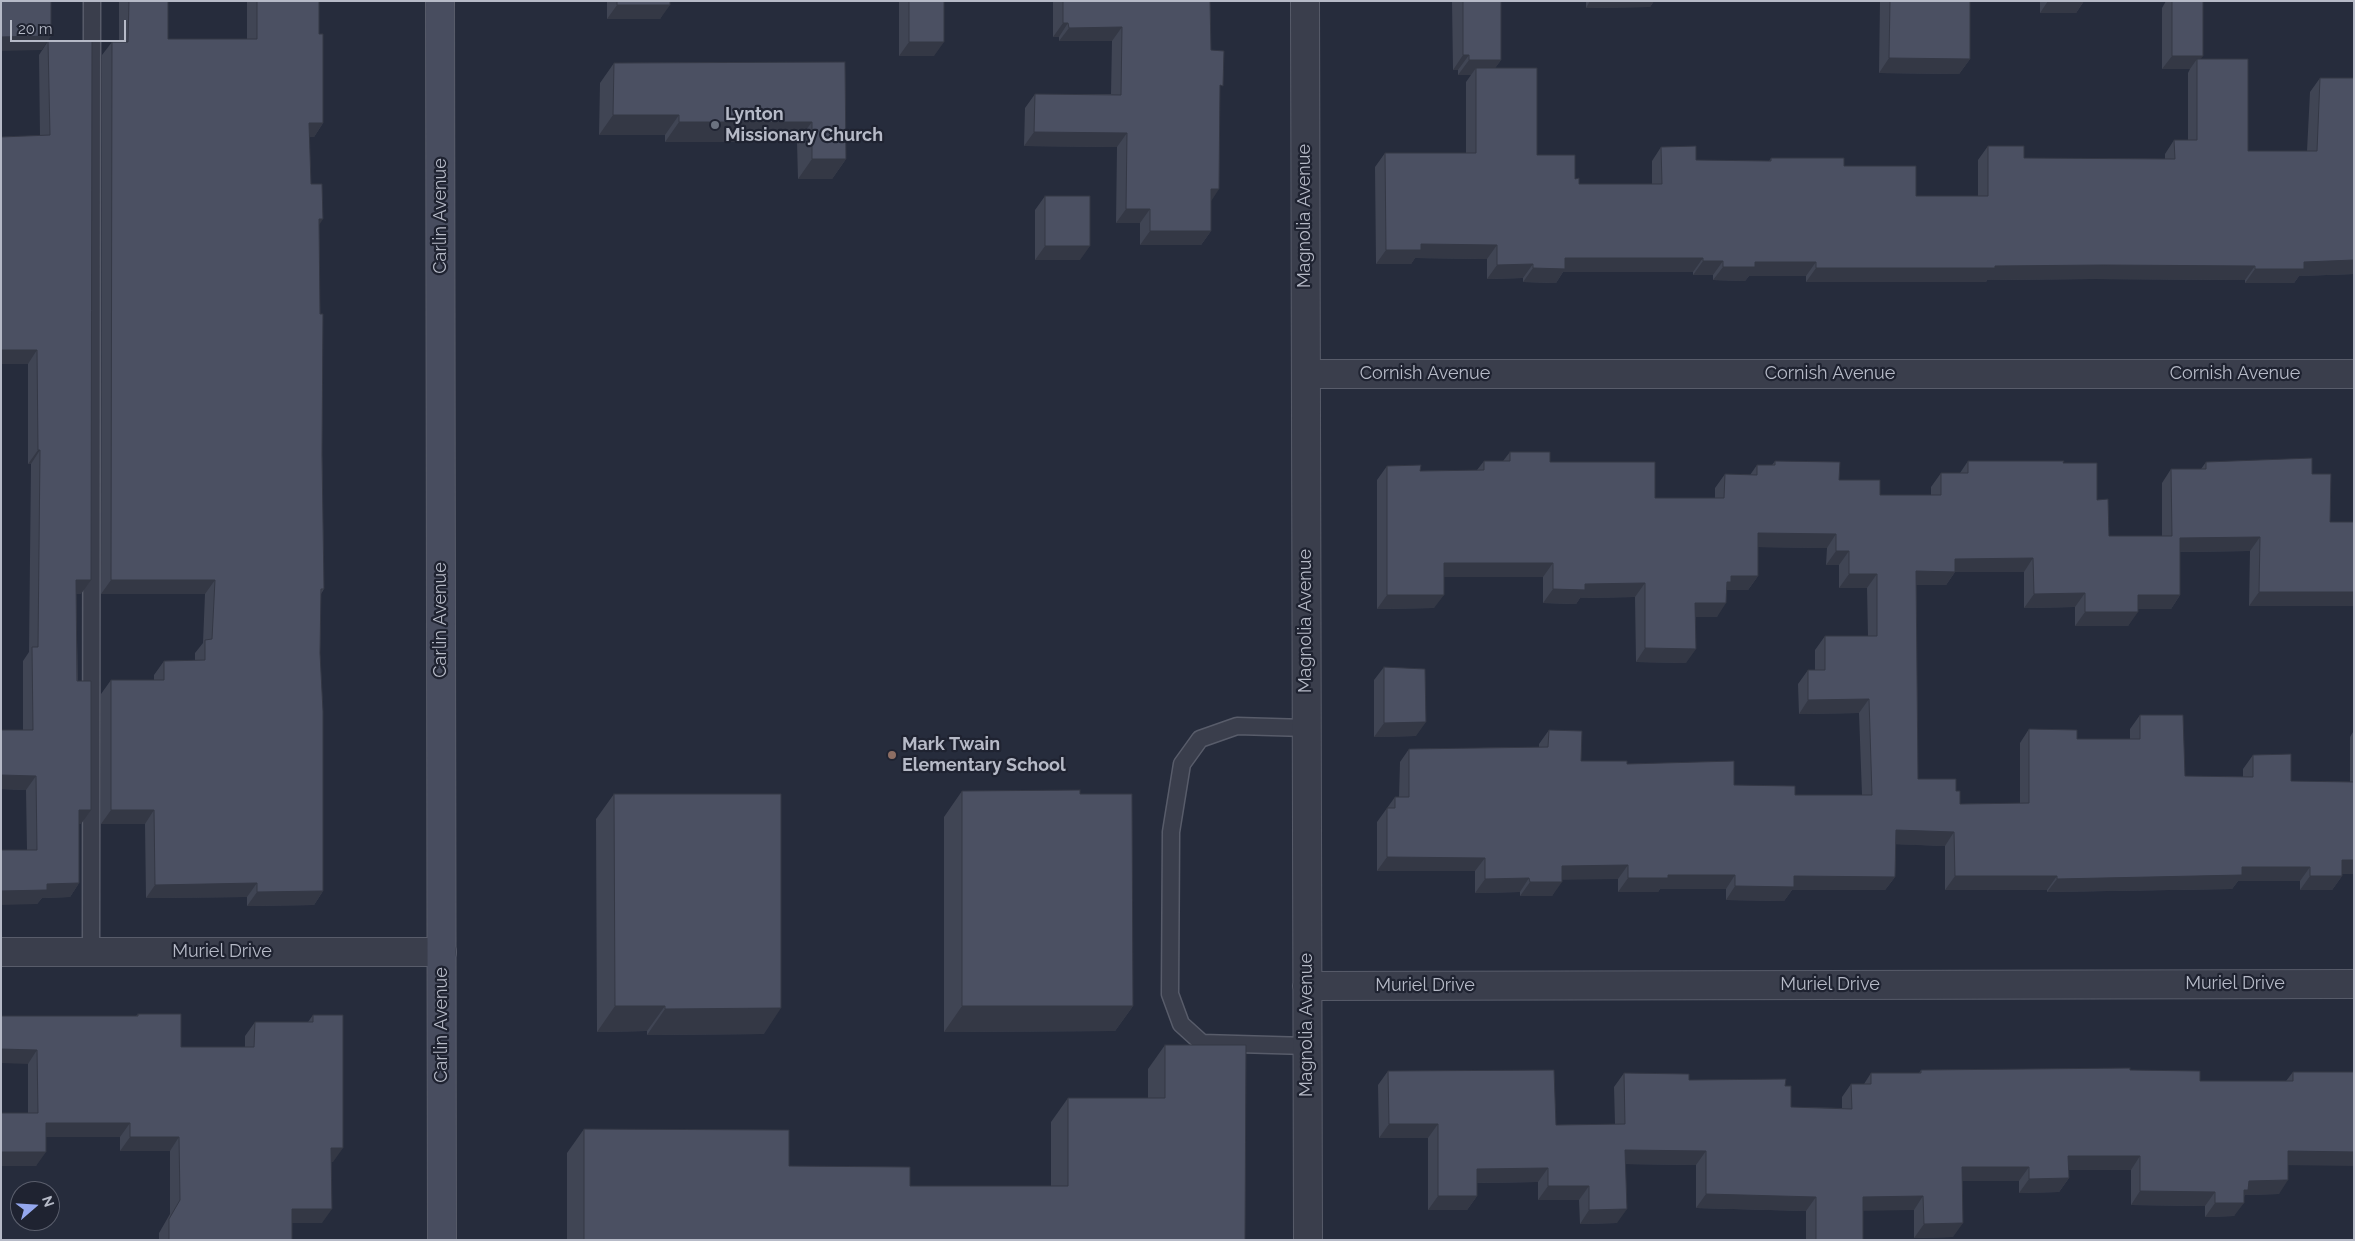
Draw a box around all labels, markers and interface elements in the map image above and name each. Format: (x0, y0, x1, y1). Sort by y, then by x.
scale bar (12, 10, 129, 42)
text: 20 m (18, 20, 53, 38)
place label: Lynton Missionary Church (725, 104, 883, 146)
marker: Lynton Missionary Church (709, 119, 721, 131)
street label: Magnolia Avenue (1294, 144, 1316, 288)
street label: Carlin Avenue (430, 158, 452, 274)
street label: Cornish Avenue (1360, 363, 1490, 385)
street label: Cornish Avenue (1765, 363, 1895, 385)
street label: Cornish Avenue (2170, 363, 2300, 385)
street label: Magnolia Avenue (1295, 549, 1317, 693)
street label: Carlin Avenue (430, 562, 452, 678)
place label: Mark Twain Elementary School (902, 734, 1066, 776)
marker: Mark Twain Elementary School (886, 749, 898, 761)
street label: Muriel Drive (172, 941, 272, 963)
street label: Magnolia Avenue (1296, 953, 1318, 1097)
street label: Carlin Avenue (431, 967, 453, 1083)
street label: Muriel Drive (2185, 973, 2285, 995)
street label: Muriel Drive (1780, 974, 1880, 996)
street label: Muriel Drive (1375, 975, 1475, 997)
north arrow (10, 1181, 60, 1231)
text: N (39, 1194, 58, 1209)

